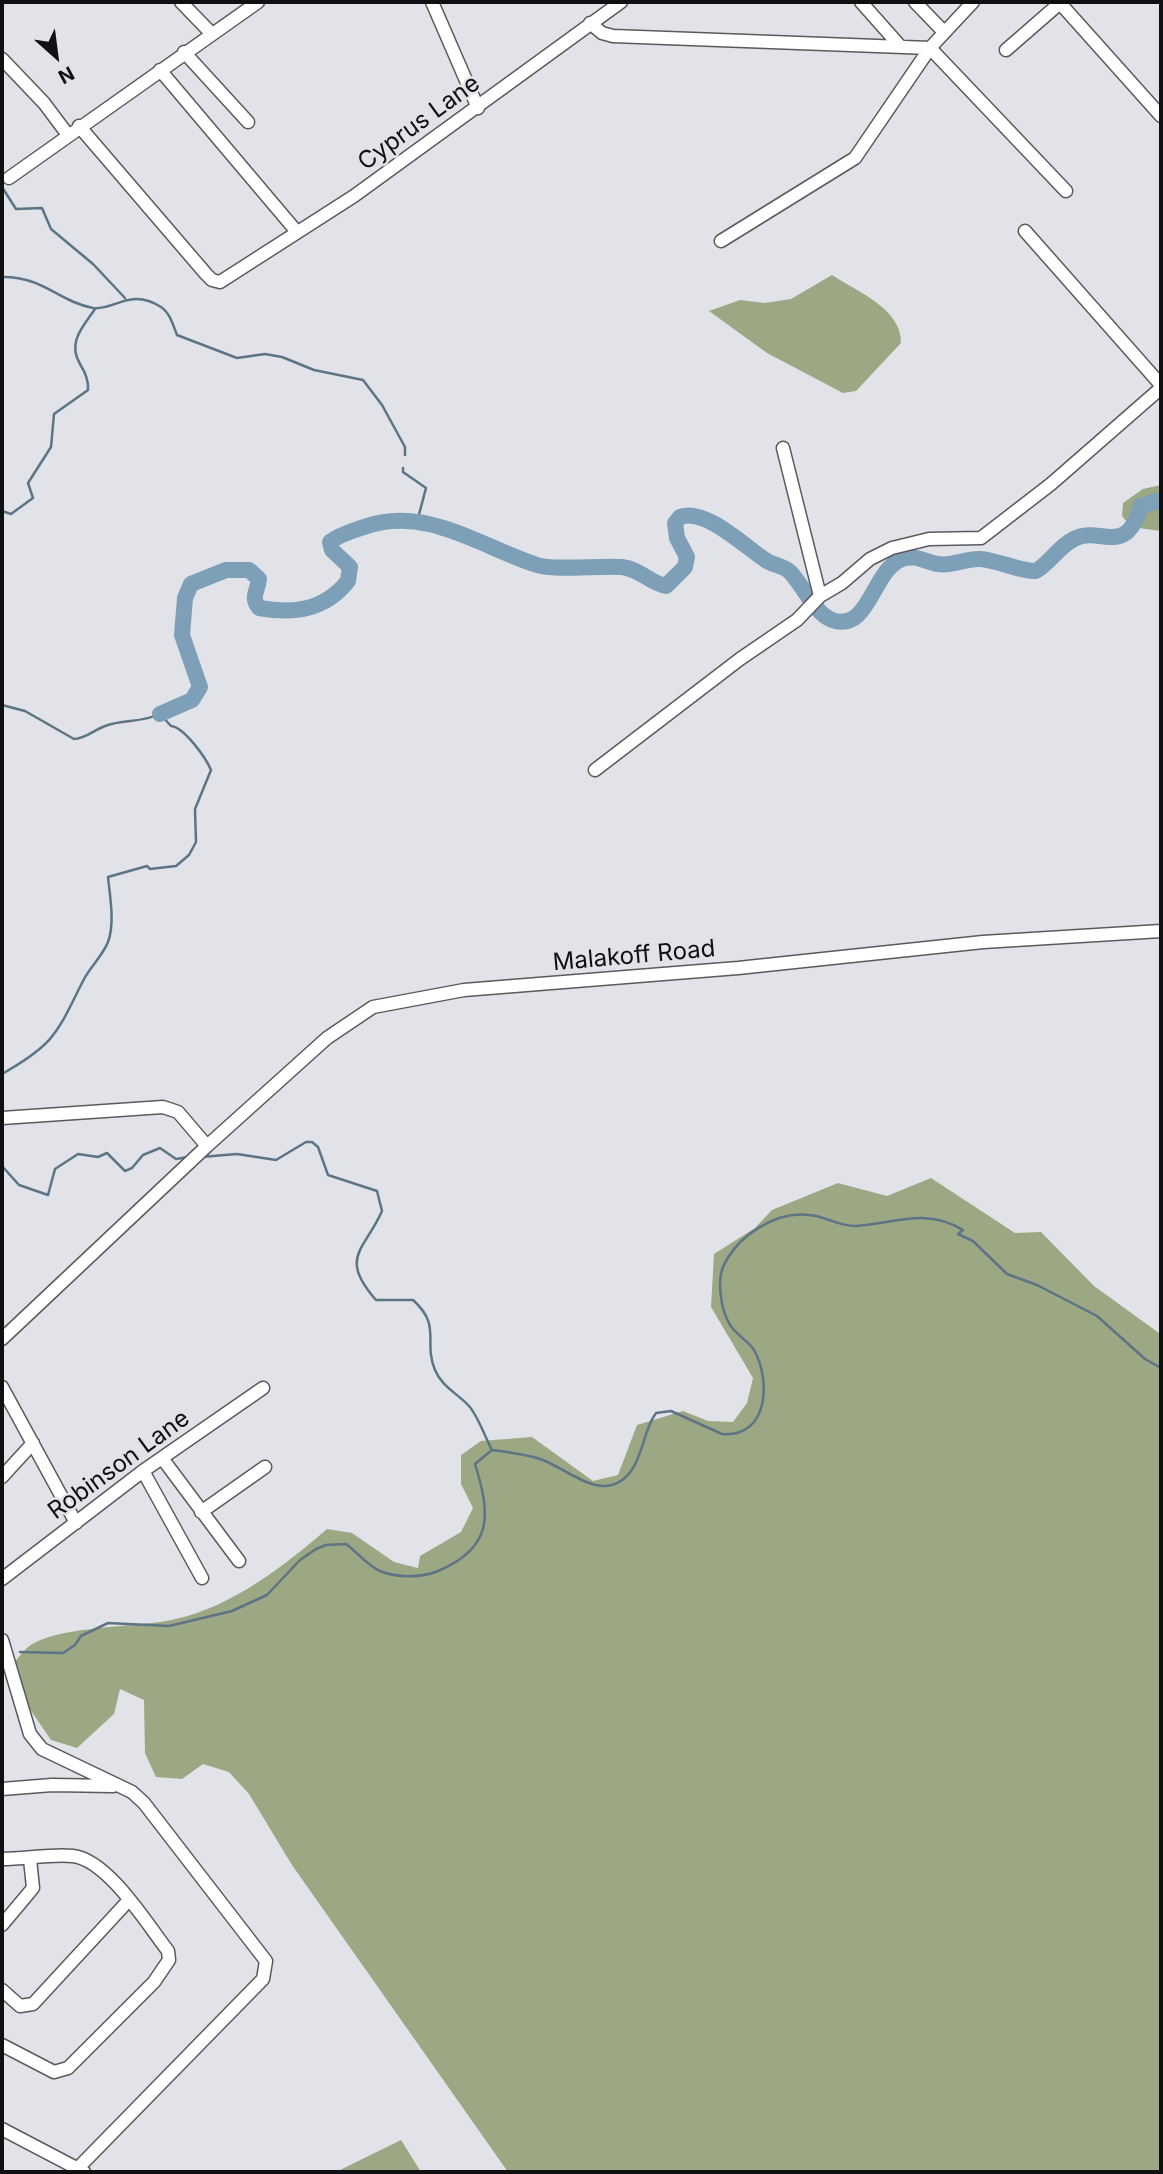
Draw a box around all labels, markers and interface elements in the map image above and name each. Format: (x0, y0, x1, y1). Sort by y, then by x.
north arrow (21, 21, 91, 91)
text: N (54, 61, 78, 89)
street label: Cyprus Lane (352, 69, 486, 177)
street label: Malakoff Road (552, 935, 716, 977)
street label: Robinson Lane (43, 1404, 195, 1526)

